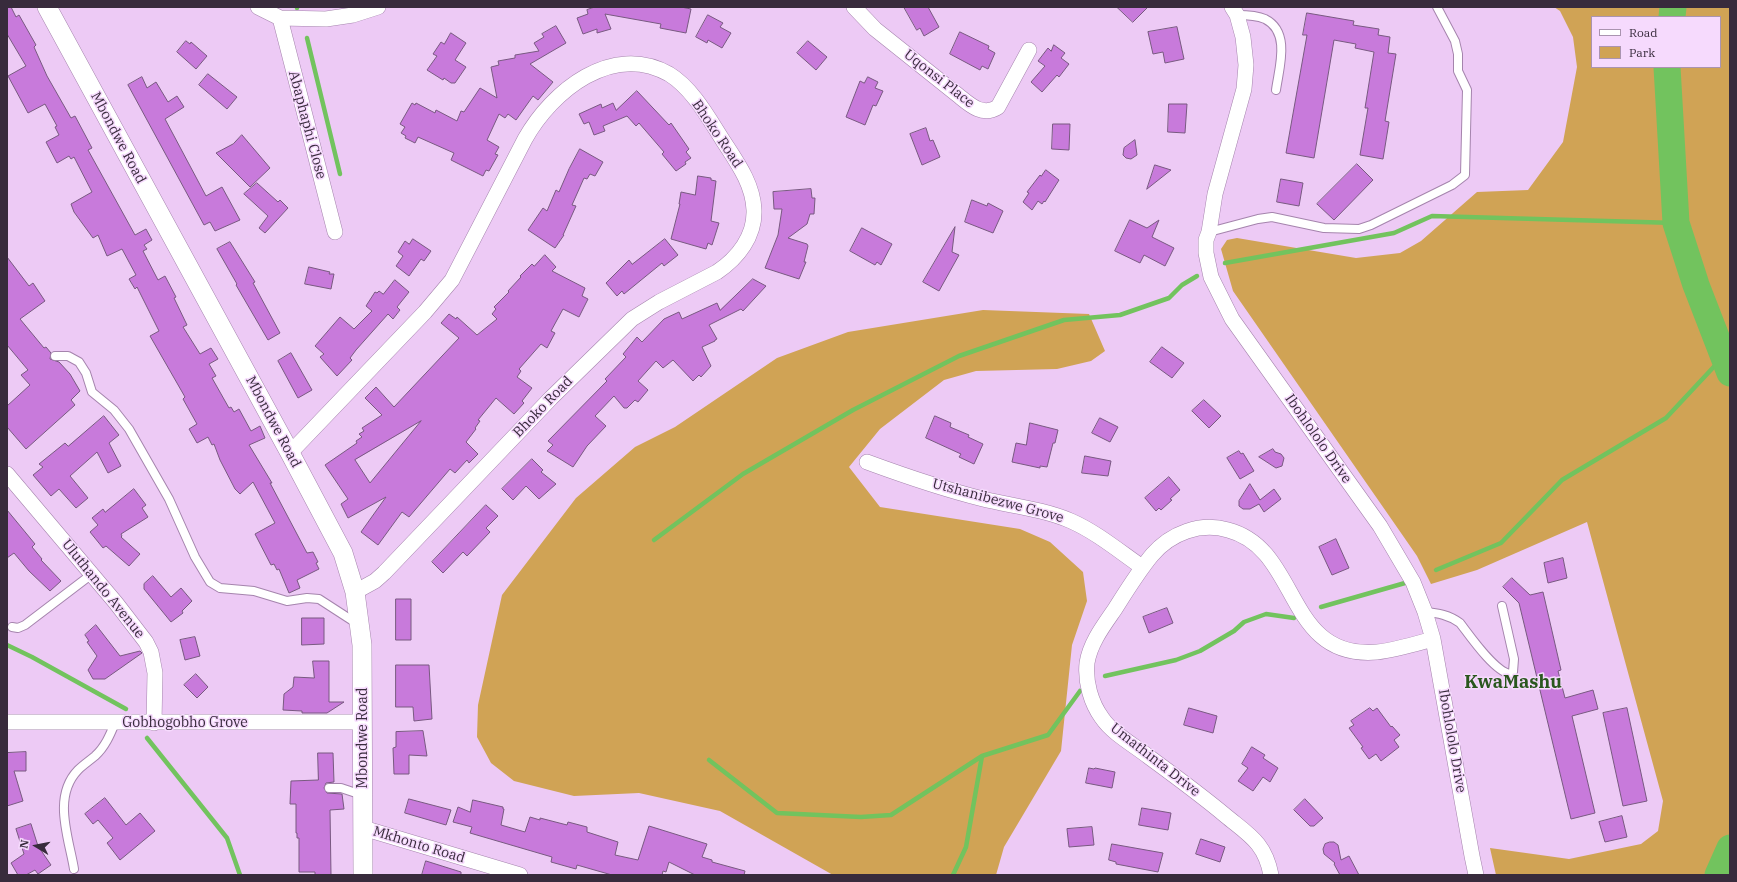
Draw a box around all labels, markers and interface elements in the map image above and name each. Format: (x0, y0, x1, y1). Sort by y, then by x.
legend (1591, 16, 1721, 68)
text: Road (1629, 25, 1658, 40)
text: Park (1629, 45, 1655, 60)
street label: Uqonsi Place (900, 46, 978, 112)
street label: Abaphaphi Close (284, 69, 330, 181)
street label: Mbondwe Road (87, 89, 149, 187)
street label: Bhoko Road (688, 97, 746, 171)
street label: Mbondwe Road (242, 373, 304, 471)
street label: Bhoko Road (510, 373, 576, 441)
street label: Ibohlololo Drive (1281, 391, 1355, 487)
street label: Utshanibezwe Grove (930, 475, 1066, 527)
street label: Uluthando Avenue (58, 536, 148, 642)
district label: KwaMashu (1464, 672, 1562, 694)
street label: Mbondwe Road (355, 688, 371, 788)
street label: Ibohlololo Drive (1435, 688, 1469, 794)
street label: Gobhogobho Grove (122, 715, 248, 731)
street label: Umathinta Drive (1107, 720, 1203, 800)
street label: Mkhonto Road (371, 823, 467, 867)
north arrow (16, 826, 56, 866)
text: N (17, 838, 32, 849)

